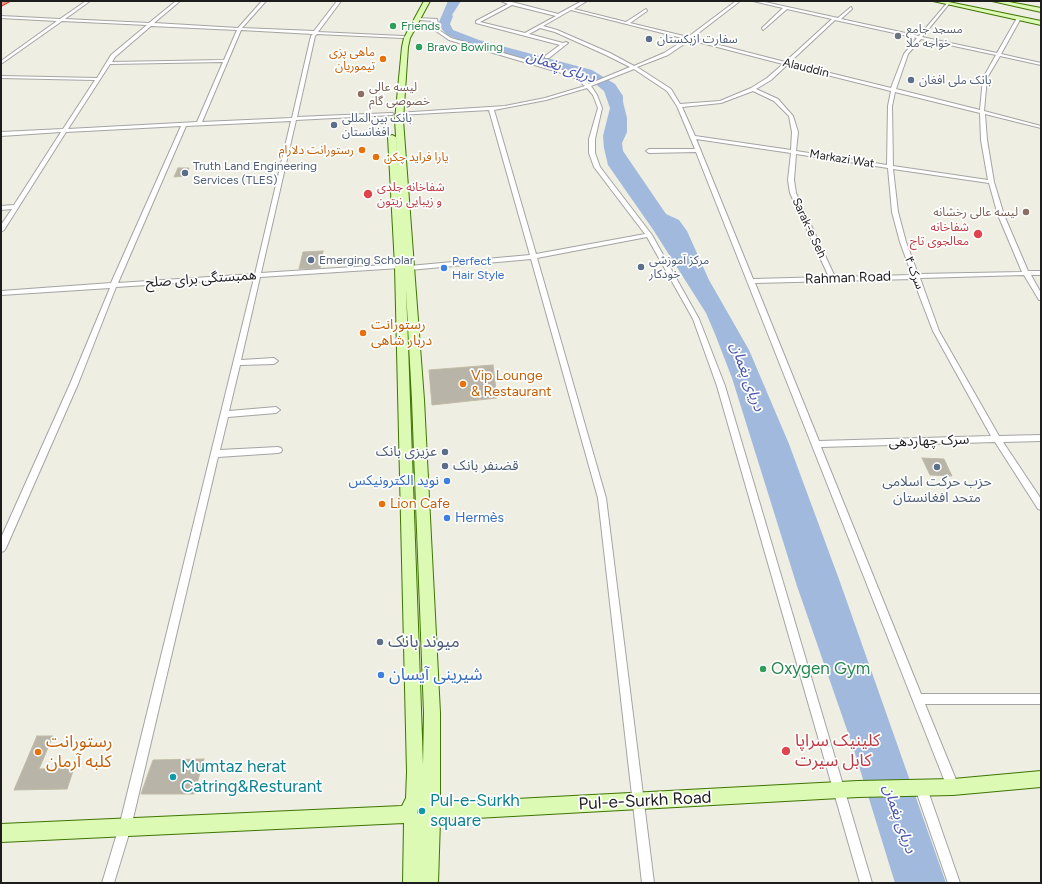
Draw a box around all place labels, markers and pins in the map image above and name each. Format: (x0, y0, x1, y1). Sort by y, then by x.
place label: Friends (401, 19, 440, 33)
marker: Friends (388, 21, 398, 31)
place label: مسجد جامع خواجه ملا (906, 22, 963, 50)
marker: مسجد جامع خواجه ملا (893, 31, 903, 41)
place label: سفارت ازبکستان (657, 32, 738, 46)
marker: سفارت ازبکستان (644, 34, 654, 44)
place label: Bravo Bowling (427, 40, 503, 54)
marker: Bravo Bowling (414, 42, 424, 52)
place label: ماهی پزی تیموریان (329, 45, 375, 73)
marker: ماهی پزی تیموریان (378, 54, 388, 64)
place label: بانک ملی افغان (919, 73, 991, 87)
marker: بانک ملی افغان (906, 75, 916, 85)
place label: لیسه عالی خصوصی گام (369, 80, 430, 108)
marker: لیسه عالی خصوصی گام (356, 89, 366, 99)
place label: بانک بین‌المللی افغانستان (342, 111, 412, 139)
marker: بانک بین‌المللی افغانستان (329, 120, 339, 130)
place label: رستورانت دلارام (279, 143, 354, 157)
marker: رستورانت دلارام (357, 145, 367, 155)
place label: یارا فراید چکن (384, 150, 449, 164)
marker: یارا فراید چکن (371, 152, 381, 162)
place label: Truth Land Engineering Services (TLES) (193, 159, 317, 187)
marker: Truth Land Engineering Services (TLES) (180, 168, 190, 178)
place label: شفاخانه جلدی و زیبایی زیتون (377, 180, 445, 208)
marker: شفاخانه جلدی و زیبایی زیتون (362, 188, 374, 200)
place label: لیسه عالی رخشانه (933, 205, 1018, 219)
marker: لیسه عالی رخشانه (1021, 207, 1031, 217)
place label: شفاخانه معالجوی تاج (910, 220, 969, 248)
marker: شفاخانه معالجوی تاج (972, 228, 984, 240)
place label: Emerging Scholar (319, 253, 414, 267)
place label: مرکز آموزشی خودکار (649, 253, 709, 281)
place label: Perfect Hair Style (452, 254, 504, 282)
marker: Emerging Scholar (306, 255, 316, 265)
marker: مرکز آموزشی خودکار (636, 262, 646, 272)
marker: Perfect Hair Style (439, 263, 449, 273)
place label: رستورانت دربار شاهی (371, 317, 432, 350)
marker: رستورانت دربار شاهی (358, 328, 368, 338)
place label: Vip Lounge & Restaurant (471, 368, 552, 400)
marker: Vip Lounge & Restaurant (458, 379, 468, 389)
place label: عزیزی بانک (376, 444, 437, 460)
marker: عزیزی بانک (440, 447, 450, 457)
place label: قضنفر بانک (453, 458, 519, 474)
marker: قضنفر بانک (440, 461, 450, 471)
marker: حزب حرکت اسلامی متحد افغانستان (932, 462, 942, 472)
place label: نوید الکترونیکس (349, 473, 439, 489)
place label: حزب حرکت اسلامی متحد افغانستان (882, 474, 992, 506)
marker: نوید الکترونیکس (442, 476, 452, 486)
place label: Lion Cafe (390, 496, 450, 512)
marker: Lion Cafe (377, 499, 387, 509)
place label: Hermès (455, 510, 504, 526)
marker: Hermès (442, 513, 452, 523)
place label: میوند بانک (388, 632, 460, 652)
marker: میوند بانک (375, 637, 385, 647)
place label: Oxygen Gym (771, 659, 870, 679)
marker: Oxygen Gym (758, 664, 768, 674)
place label: شیرینی آیسان (389, 665, 483, 685)
marker: شیرینی آیسان (376, 670, 386, 680)
place label: کلینیک سراپا کابل سیرت (795, 731, 880, 771)
place label: رستورانت کلبه آرمان (46, 732, 112, 772)
marker: کلینیک سراپا کابل سیرت (780, 745, 792, 757)
marker: رستورانت کلبه آرمان (33, 747, 43, 757)
place label: Mumtaz herat Catring&Resturant (181, 757, 323, 797)
marker: Mumtaz herat Catring&Resturant (168, 772, 178, 782)
place label: Pul-e-Surkh square (430, 791, 520, 831)
marker: Pul-e-Surkh square (417, 806, 427, 816)

